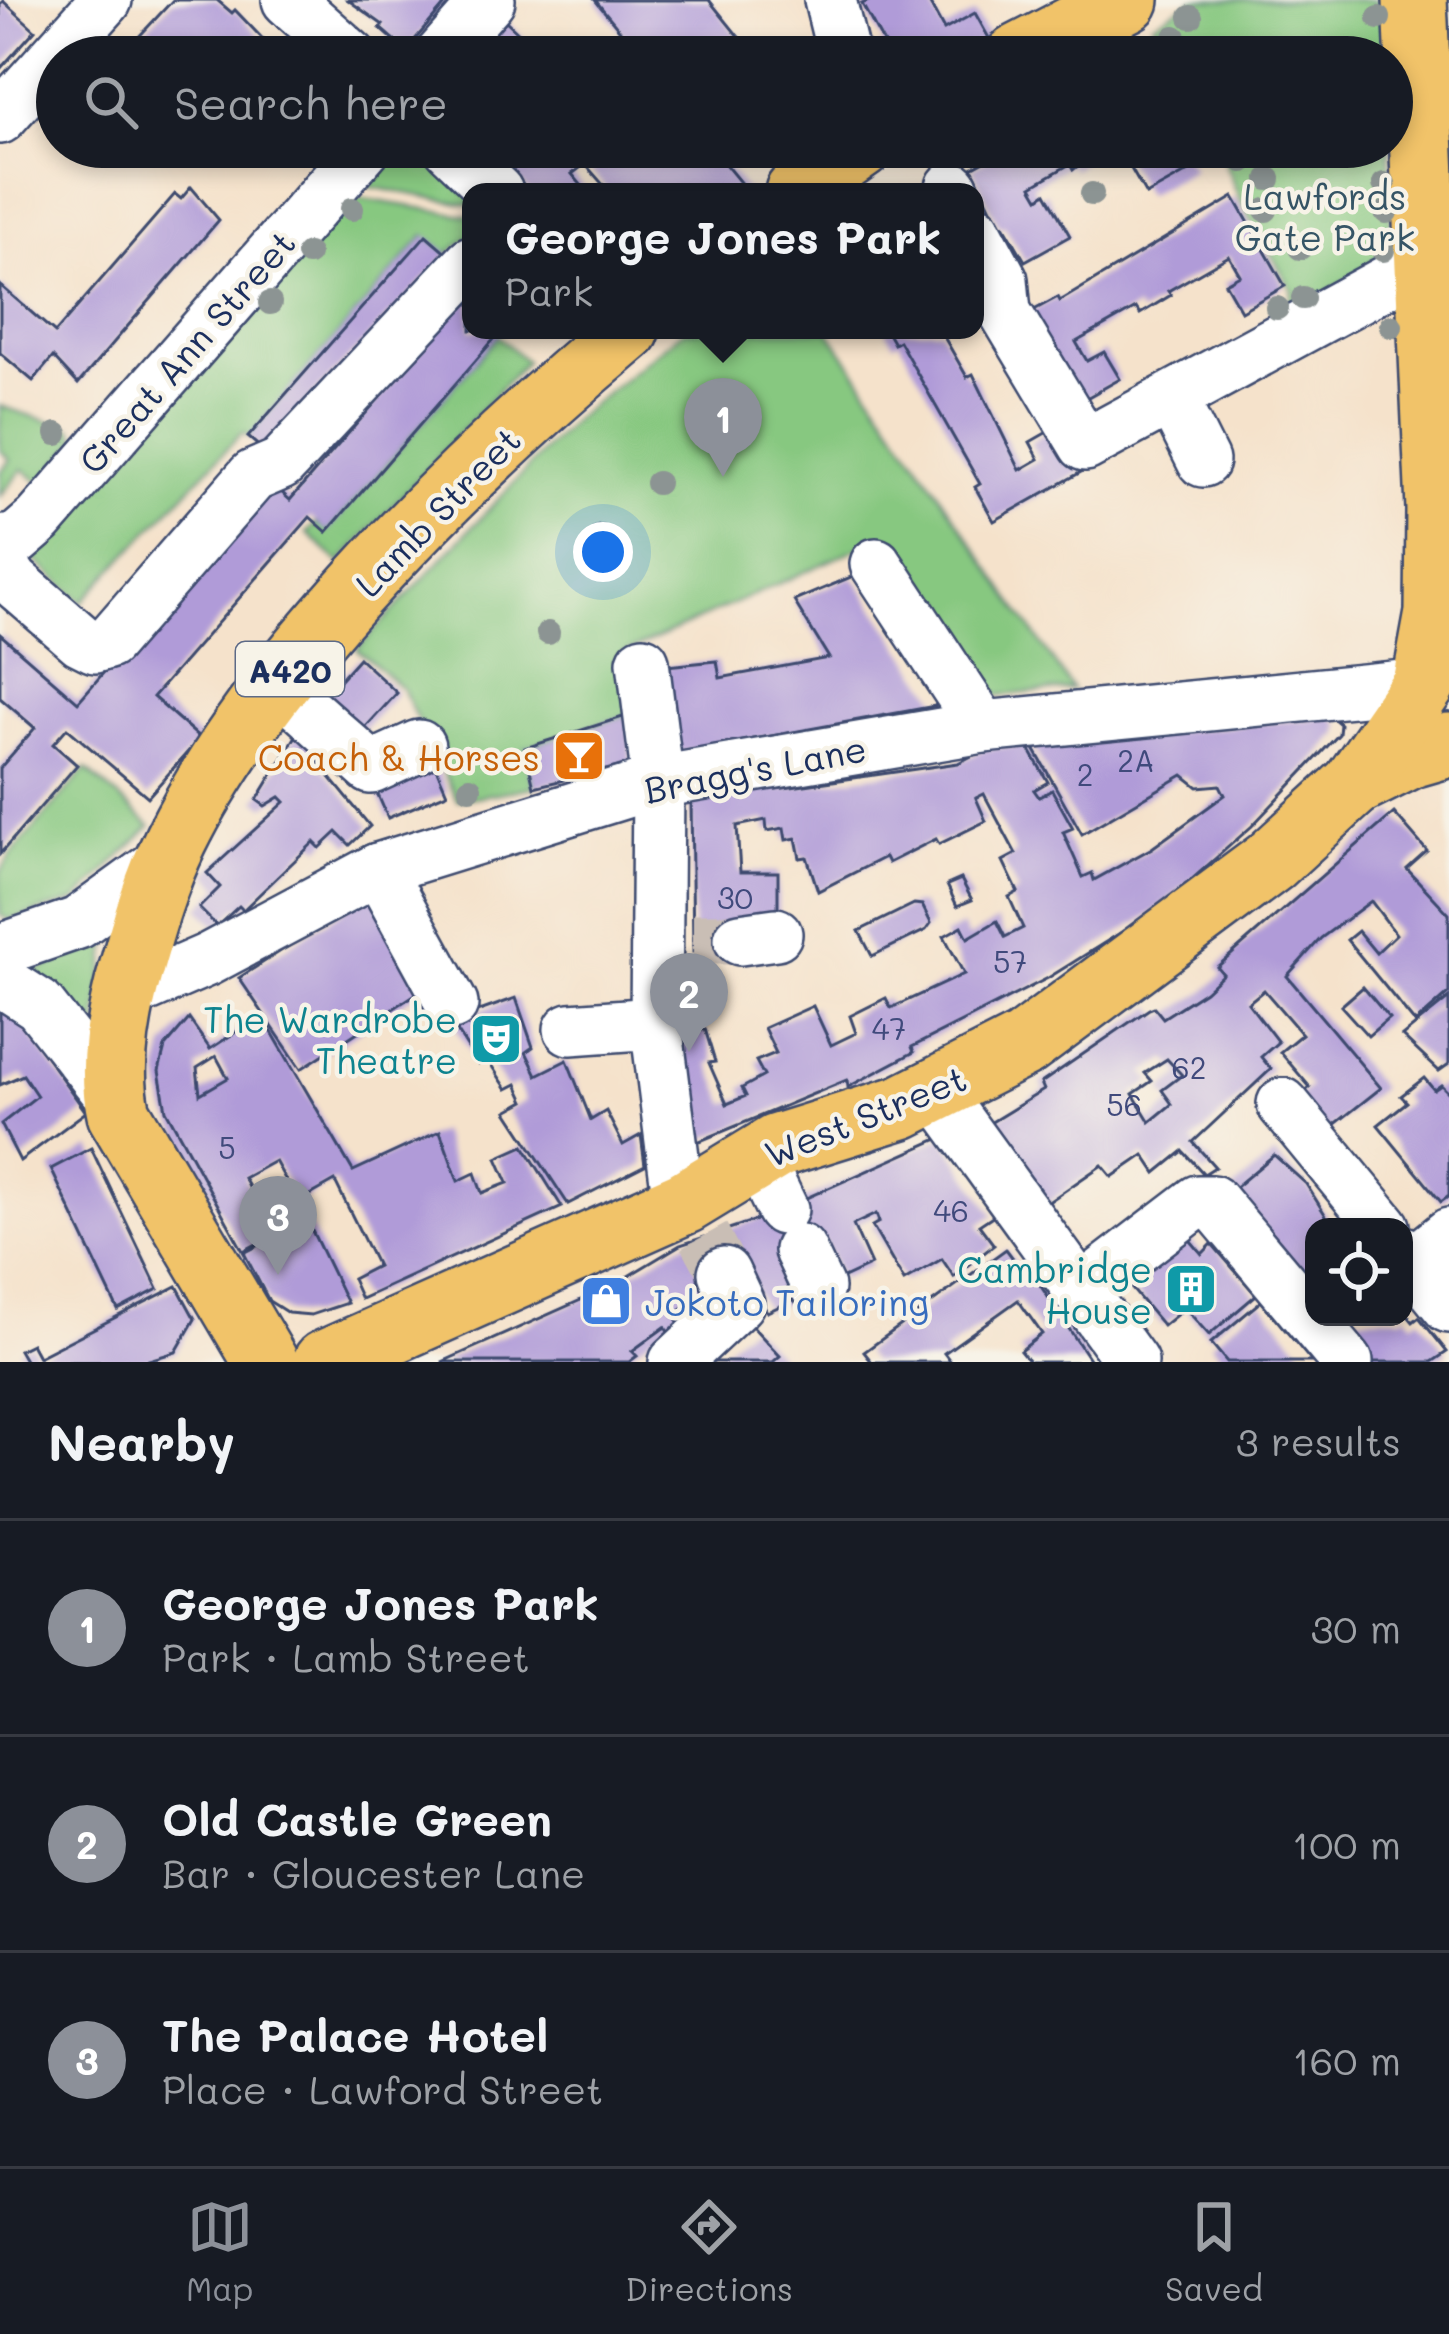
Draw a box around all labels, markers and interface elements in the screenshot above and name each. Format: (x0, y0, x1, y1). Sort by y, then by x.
search box (36, 36, 1413, 168)
icon: search (78, 69, 144, 135)
text: Search here (174, 73, 448, 131)
park label: Lawfords Gate Park (1235, 172, 1415, 260)
popup (462, 183, 984, 339)
text: George Jones Park (505, 207, 941, 265)
street label: Great Ann Street (67, 219, 305, 483)
text: Park (505, 265, 593, 316)
pin: 1 (684, 378, 762, 477)
street label: Lamb Street (344, 416, 530, 606)
your location (573, 522, 633, 582)
road number: A420 (236, 642, 344, 696)
street label: Bragg's Lane (640, 723, 870, 813)
bar icon: Coach & Horses (551, 728, 607, 784)
place label: Coach & Horses (258, 733, 540, 780)
house number: 2A (1117, 740, 1155, 780)
house number: 2 (1077, 754, 1093, 794)
house number: 30 (717, 877, 753, 917)
house number: 57 (993, 941, 1027, 981)
pin: 2 (650, 953, 728, 1052)
place label: The Wardrobe Theatre (203, 995, 457, 1083)
house number: 47 (872, 1008, 906, 1048)
theatre icon: The Wardrobe Theatre (468, 1011, 524, 1067)
house number: 62 (1172, 1047, 1206, 1087)
street label: West Street (757, 1053, 973, 1177)
house number: 56 (1106, 1084, 1142, 1124)
house number: 5 (218, 1127, 236, 1167)
pin: 3 (239, 1176, 317, 1275)
house number: 46 (933, 1190, 969, 1230)
map controls (1305, 1218, 1413, 1326)
button: locate (1305, 1218, 1413, 1326)
place label: Cambridge House (957, 1245, 1152, 1333)
building icon: Cambridge House (1163, 1261, 1219, 1317)
shop icon: Jokoto Tailoring (578, 1273, 634, 1329)
place label: Jokoto Tailoring (645, 1278, 929, 1325)
text: Nearby (48, 1407, 235, 1474)
text: 3 results (1236, 1415, 1401, 1466)
text: George Jones Park (162, 1573, 599, 1631)
text: 1 (78, 1602, 96, 1653)
text: 30 m (1311, 1602, 1401, 1653)
text: Park · Lamb Street (162, 1631, 530, 1682)
text: Old Castle Green (162, 1789, 552, 1847)
text: 2 (76, 1818, 98, 1869)
text: 100 m (1292, 1818, 1401, 1869)
text: Bar · Gloucester Lane (162, 1847, 585, 1898)
text: The Palace Hotel (162, 2005, 548, 2063)
text: 3 (75, 2034, 99, 2085)
text: 160 m (1292, 2034, 1401, 2085)
text: Place · Lawford Street (162, 2063, 603, 2114)
tab: Map (186, 2194, 253, 2309)
tab: Directions (625, 2194, 793, 2309)
tab: Saved (1165, 2194, 1263, 2309)

